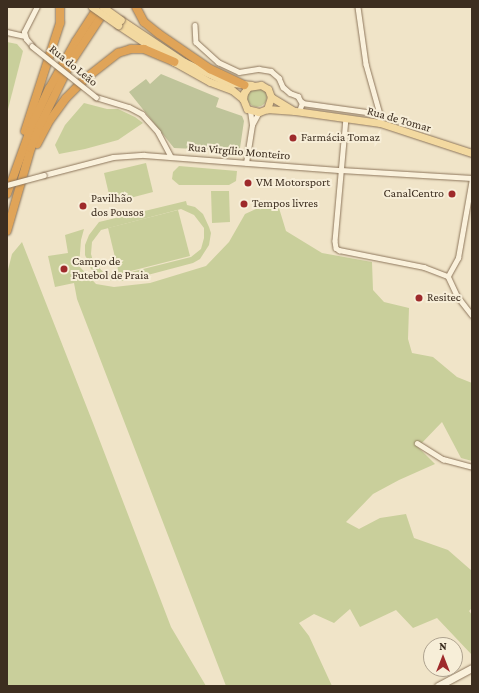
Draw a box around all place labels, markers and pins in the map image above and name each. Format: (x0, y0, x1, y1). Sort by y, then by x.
place label: Farmácia Tomaz (301, 131, 380, 145)
marker: Farmácia Tomaz (288, 133, 298, 143)
place label: VM Motorsport (256, 176, 330, 190)
marker: VM Motorsport (243, 178, 253, 188)
place label: CanalCentro (384, 187, 444, 201)
marker: CanalCentro (447, 189, 457, 199)
place label: Pavilhão dos Pousos (91, 192, 144, 220)
place label: Tempos livres (252, 197, 318, 211)
marker: Tempos livres (239, 199, 249, 209)
marker: Pavilhão dos Pousos (78, 201, 88, 211)
place label: Campo de Futebol de Praia (72, 255, 149, 283)
marker: Campo de Futebol de Praia (59, 264, 69, 274)
place label: Resitec (427, 291, 461, 305)
marker: Resitec (414, 293, 424, 303)

